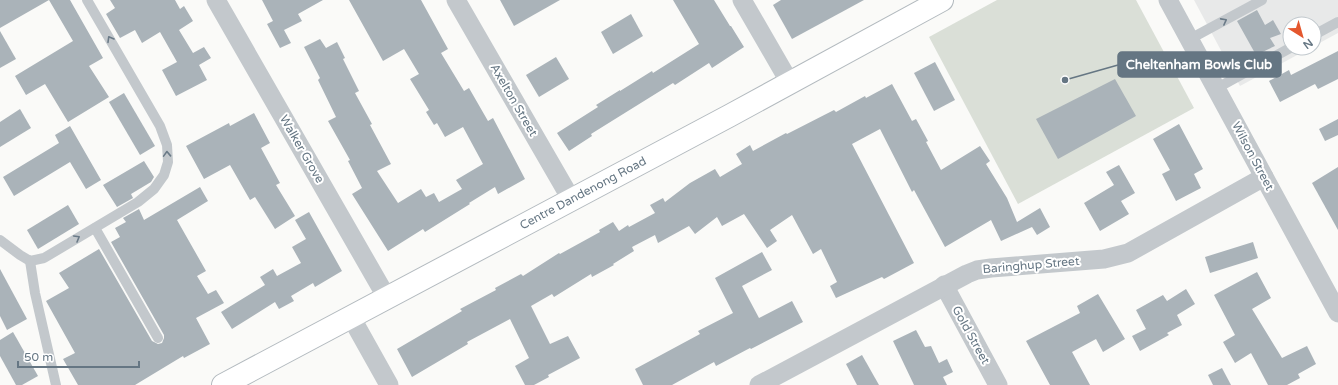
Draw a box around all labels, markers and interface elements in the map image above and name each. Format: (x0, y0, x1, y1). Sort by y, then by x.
north arrow (1282, 16, 1322, 56)
one-way arrow (1220, 18, 1227, 25)
one-way arrow (107, 36, 114, 43)
text: N (1300, 36, 1315, 51)
callout: Cheltenham Bowls Club (1118, 52, 1281, 77)
text: Cheltenham Bowls Club (1126, 57, 1272, 73)
street label: Axelton Street (488, 61, 541, 139)
street label: Walker Grove (277, 113, 327, 186)
street label: Wilson Street (1229, 119, 1277, 193)
one-way arrow (163, 151, 172, 157)
street label: Centre Dandenong Road (517, 154, 649, 232)
one-way arrow (73, 236, 80, 243)
street label: Baringhup Street (982, 254, 1080, 276)
street label: Gold Street (949, 303, 993, 367)
scale bar (18, 343, 139, 369)
text: 50 m (24, 350, 53, 364)

